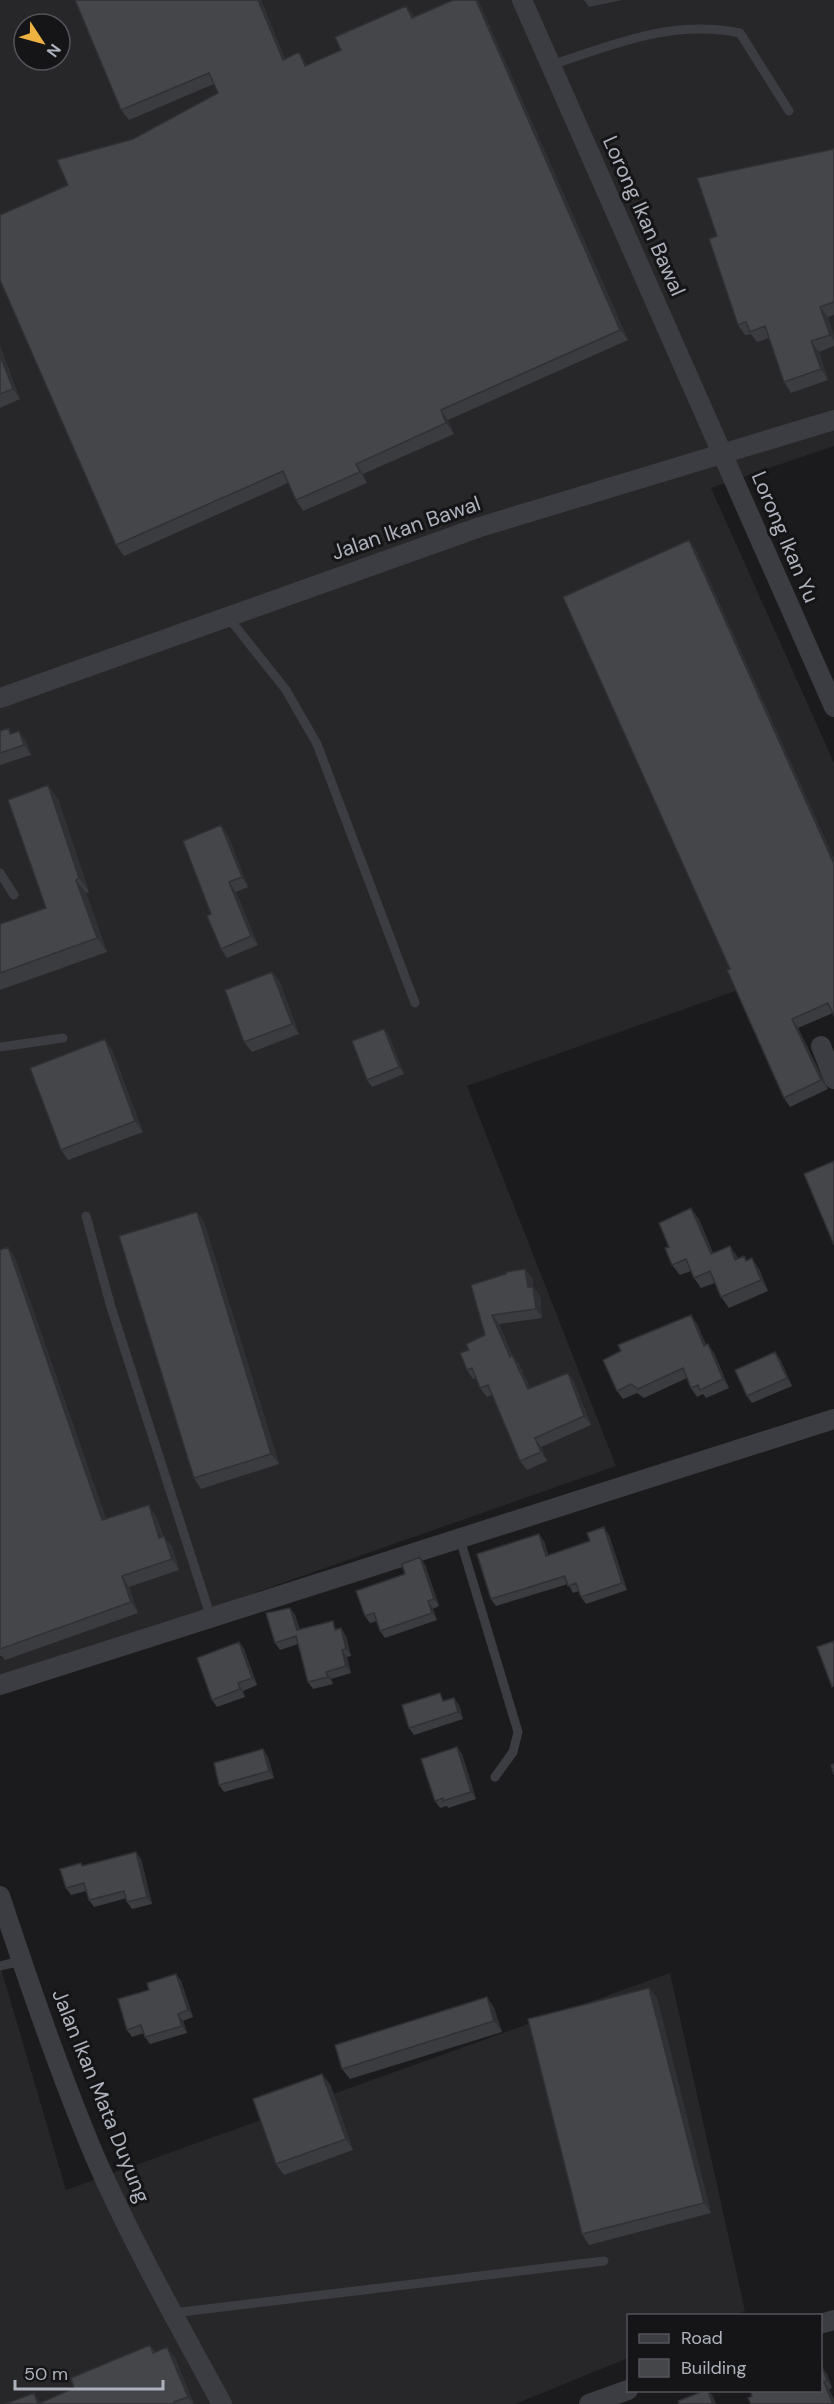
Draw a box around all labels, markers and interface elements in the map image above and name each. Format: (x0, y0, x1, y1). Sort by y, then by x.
north arrow (12, 12, 72, 72)
text: N (42, 40, 66, 61)
street label: Lorong Ikan Bawal (596, 132, 692, 300)
street label: Lorong Ikan Yu (745, 467, 825, 607)
street label: Jalan Ikan Bawal (328, 489, 484, 567)
street label: Jalan Ikan Mata Duyung (45, 1985, 157, 2207)
legend (627, 2314, 822, 2392)
text: Road (681, 2326, 723, 2350)
scale bar (15, 2353, 164, 2391)
text: Building (681, 2356, 746, 2380)
text: 50 m (24, 2362, 68, 2386)

